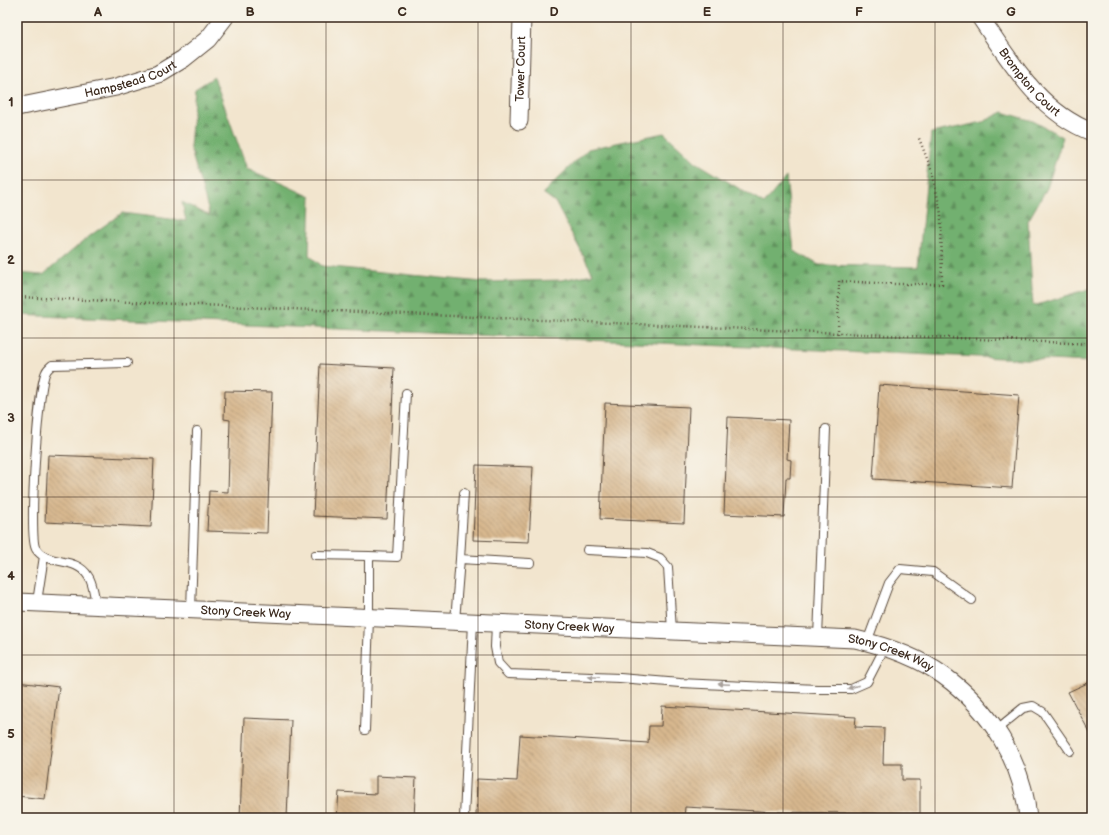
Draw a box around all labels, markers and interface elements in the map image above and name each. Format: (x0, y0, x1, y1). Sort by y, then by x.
text: A (93, 4, 102, 20)
text: B (245, 4, 255, 20)
text: C (397, 4, 407, 20)
text: D (549, 4, 559, 20)
text: E (703, 4, 712, 20)
text: F (855, 4, 863, 20)
text: G (1006, 4, 1016, 20)
street label: Tower Court (512, 36, 529, 102)
street label: Brompton Court (996, 45, 1063, 120)
street label: Hampstead Court (83, 57, 179, 101)
text: 1 (8, 94, 14, 110)
text: 2 (7, 252, 15, 268)
text: 3 (7, 410, 15, 426)
text: 4 (7, 568, 15, 584)
street label: Stony Creek Way (200, 603, 292, 622)
street label: Stony Creek Way (524, 617, 615, 636)
street label: Stony Creek Way (848, 631, 937, 675)
one-way arrow (587, 674, 600, 680)
one-way arrow (718, 681, 730, 688)
one-way arrow (847, 684, 859, 690)
text: 5 (7, 726, 15, 742)

